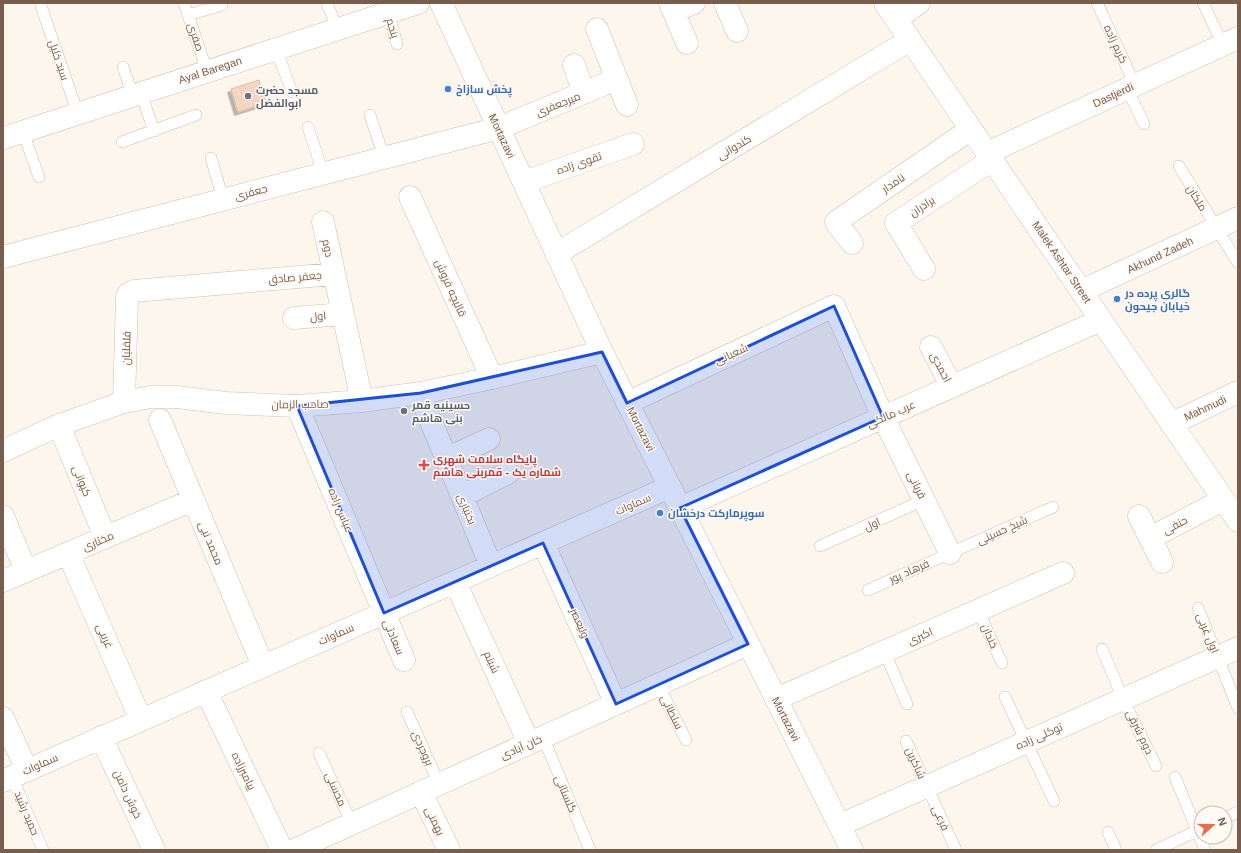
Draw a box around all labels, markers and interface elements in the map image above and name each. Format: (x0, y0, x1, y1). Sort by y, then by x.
street label: پنجم (382, 17, 402, 40)
street label: صفری (185, 21, 206, 53)
street label: کریم زاده (1100, 23, 1130, 66)
street label: سید خلیل (46, 38, 71, 82)
street label: Ayal Baregan (177, 54, 243, 86)
street label: Dastjerdi (1091, 80, 1135, 110)
place label: پخش سازاخ (456, 83, 512, 98)
place label: مسجد حضرت ابوالفضل (256, 84, 318, 111)
marker: پخش سازاخ (443, 84, 453, 94)
street label: میرجعفری (534, 90, 582, 119)
marker: مسجد حضرت ابوالفضل (243, 91, 253, 101)
street label: Mortazavi (486, 112, 518, 160)
street label: کندوانی (715, 132, 754, 163)
street label: تقوی زاده (555, 150, 603, 177)
street label: نامدار (878, 171, 907, 196)
street label: جعفری (233, 182, 269, 203)
street label: ملکان (1184, 183, 1209, 214)
street label: برادران (907, 193, 937, 219)
street label: Malek Ashtar Street (1030, 219, 1094, 305)
street label: Akhund Zadeh (1125, 234, 1195, 276)
street label: دوم (318, 238, 336, 259)
street label: قالیچه فروش (432, 257, 469, 319)
street label: جعفر صادق (268, 269, 322, 286)
place label: گالری پرده در خیابان جیحون (1124, 287, 1190, 314)
marker: گالری پرده در خیابان جیحون (1112, 294, 1122, 304)
street label: اول (309, 309, 327, 324)
street label: فلفلیان (119, 331, 134, 365)
street label: شعبانی (712, 341, 750, 368)
street label: احمدی (927, 350, 954, 385)
street label: Mahmudi (1182, 393, 1228, 423)
street label: صاحب الزمان (271, 398, 329, 411)
street label: عرب مالکی (865, 398, 918, 431)
place label: حسینیه قمر بنی هاشم (411, 399, 470, 426)
street label: Mortazavi (625, 405, 657, 453)
marker: حسینیه قمر بنی هاشم (399, 406, 409, 416)
place label: پایگاه سلامت شهری شماره یک - قمربنی هاشم (433, 453, 561, 480)
marker: پایگاه سلامت شهری شماره یک - قمربنی هاشم (418, 459, 430, 471)
street label: کیوانی (69, 464, 94, 499)
street label: قربانی (904, 469, 929, 501)
street label: عباس زاده (325, 486, 356, 534)
street label: سماوات (613, 491, 653, 518)
street label: بختیاری (454, 492, 479, 527)
place label: سوپرمارکت درخشان (668, 507, 765, 522)
marker: سوپرمارکت درخشان (655, 508, 665, 518)
street label: شیخ حسینی (975, 514, 1030, 548)
street label: حنفی (1161, 514, 1190, 537)
street label: اول (862, 515, 882, 534)
street label: محمد نبی (196, 519, 226, 567)
street label: مختاری (80, 529, 116, 554)
street label: فرهاد پور (886, 557, 931, 586)
street label: ولیعصر (567, 605, 592, 640)
street label: اول غربی (1194, 611, 1221, 655)
street label: سعادتی (380, 617, 407, 657)
street label: سماوات (316, 621, 356, 648)
street label: غریبی (93, 622, 116, 651)
street label: خندان (978, 622, 1001, 651)
street label: اکبری (906, 625, 935, 648)
street label: شبنم (480, 649, 502, 676)
street label: سلطانی (658, 693, 685, 732)
street label: Mortazavi (770, 695, 802, 743)
street label: دوم شرقی (1122, 708, 1156, 757)
street label: توکلی زاده (1014, 720, 1065, 753)
street label: بروجردی (409, 729, 436, 768)
street label: خان آبادی (498, 733, 544, 762)
street label: شاکرین (903, 745, 928, 781)
street label: پیامبرزاده (229, 750, 258, 792)
street label: سماوات (20, 751, 60, 778)
street label: خوش دامن (111, 768, 144, 820)
street label: محسنی (322, 770, 349, 808)
street label: گلستانی (552, 774, 579, 815)
street label: حمید رشید (11, 789, 42, 837)
street label: فرعی (929, 804, 952, 833)
street label: بهمنی (422, 805, 447, 838)
north arrow (1193, 805, 1233, 845)
text: N (1215, 816, 1229, 827)

